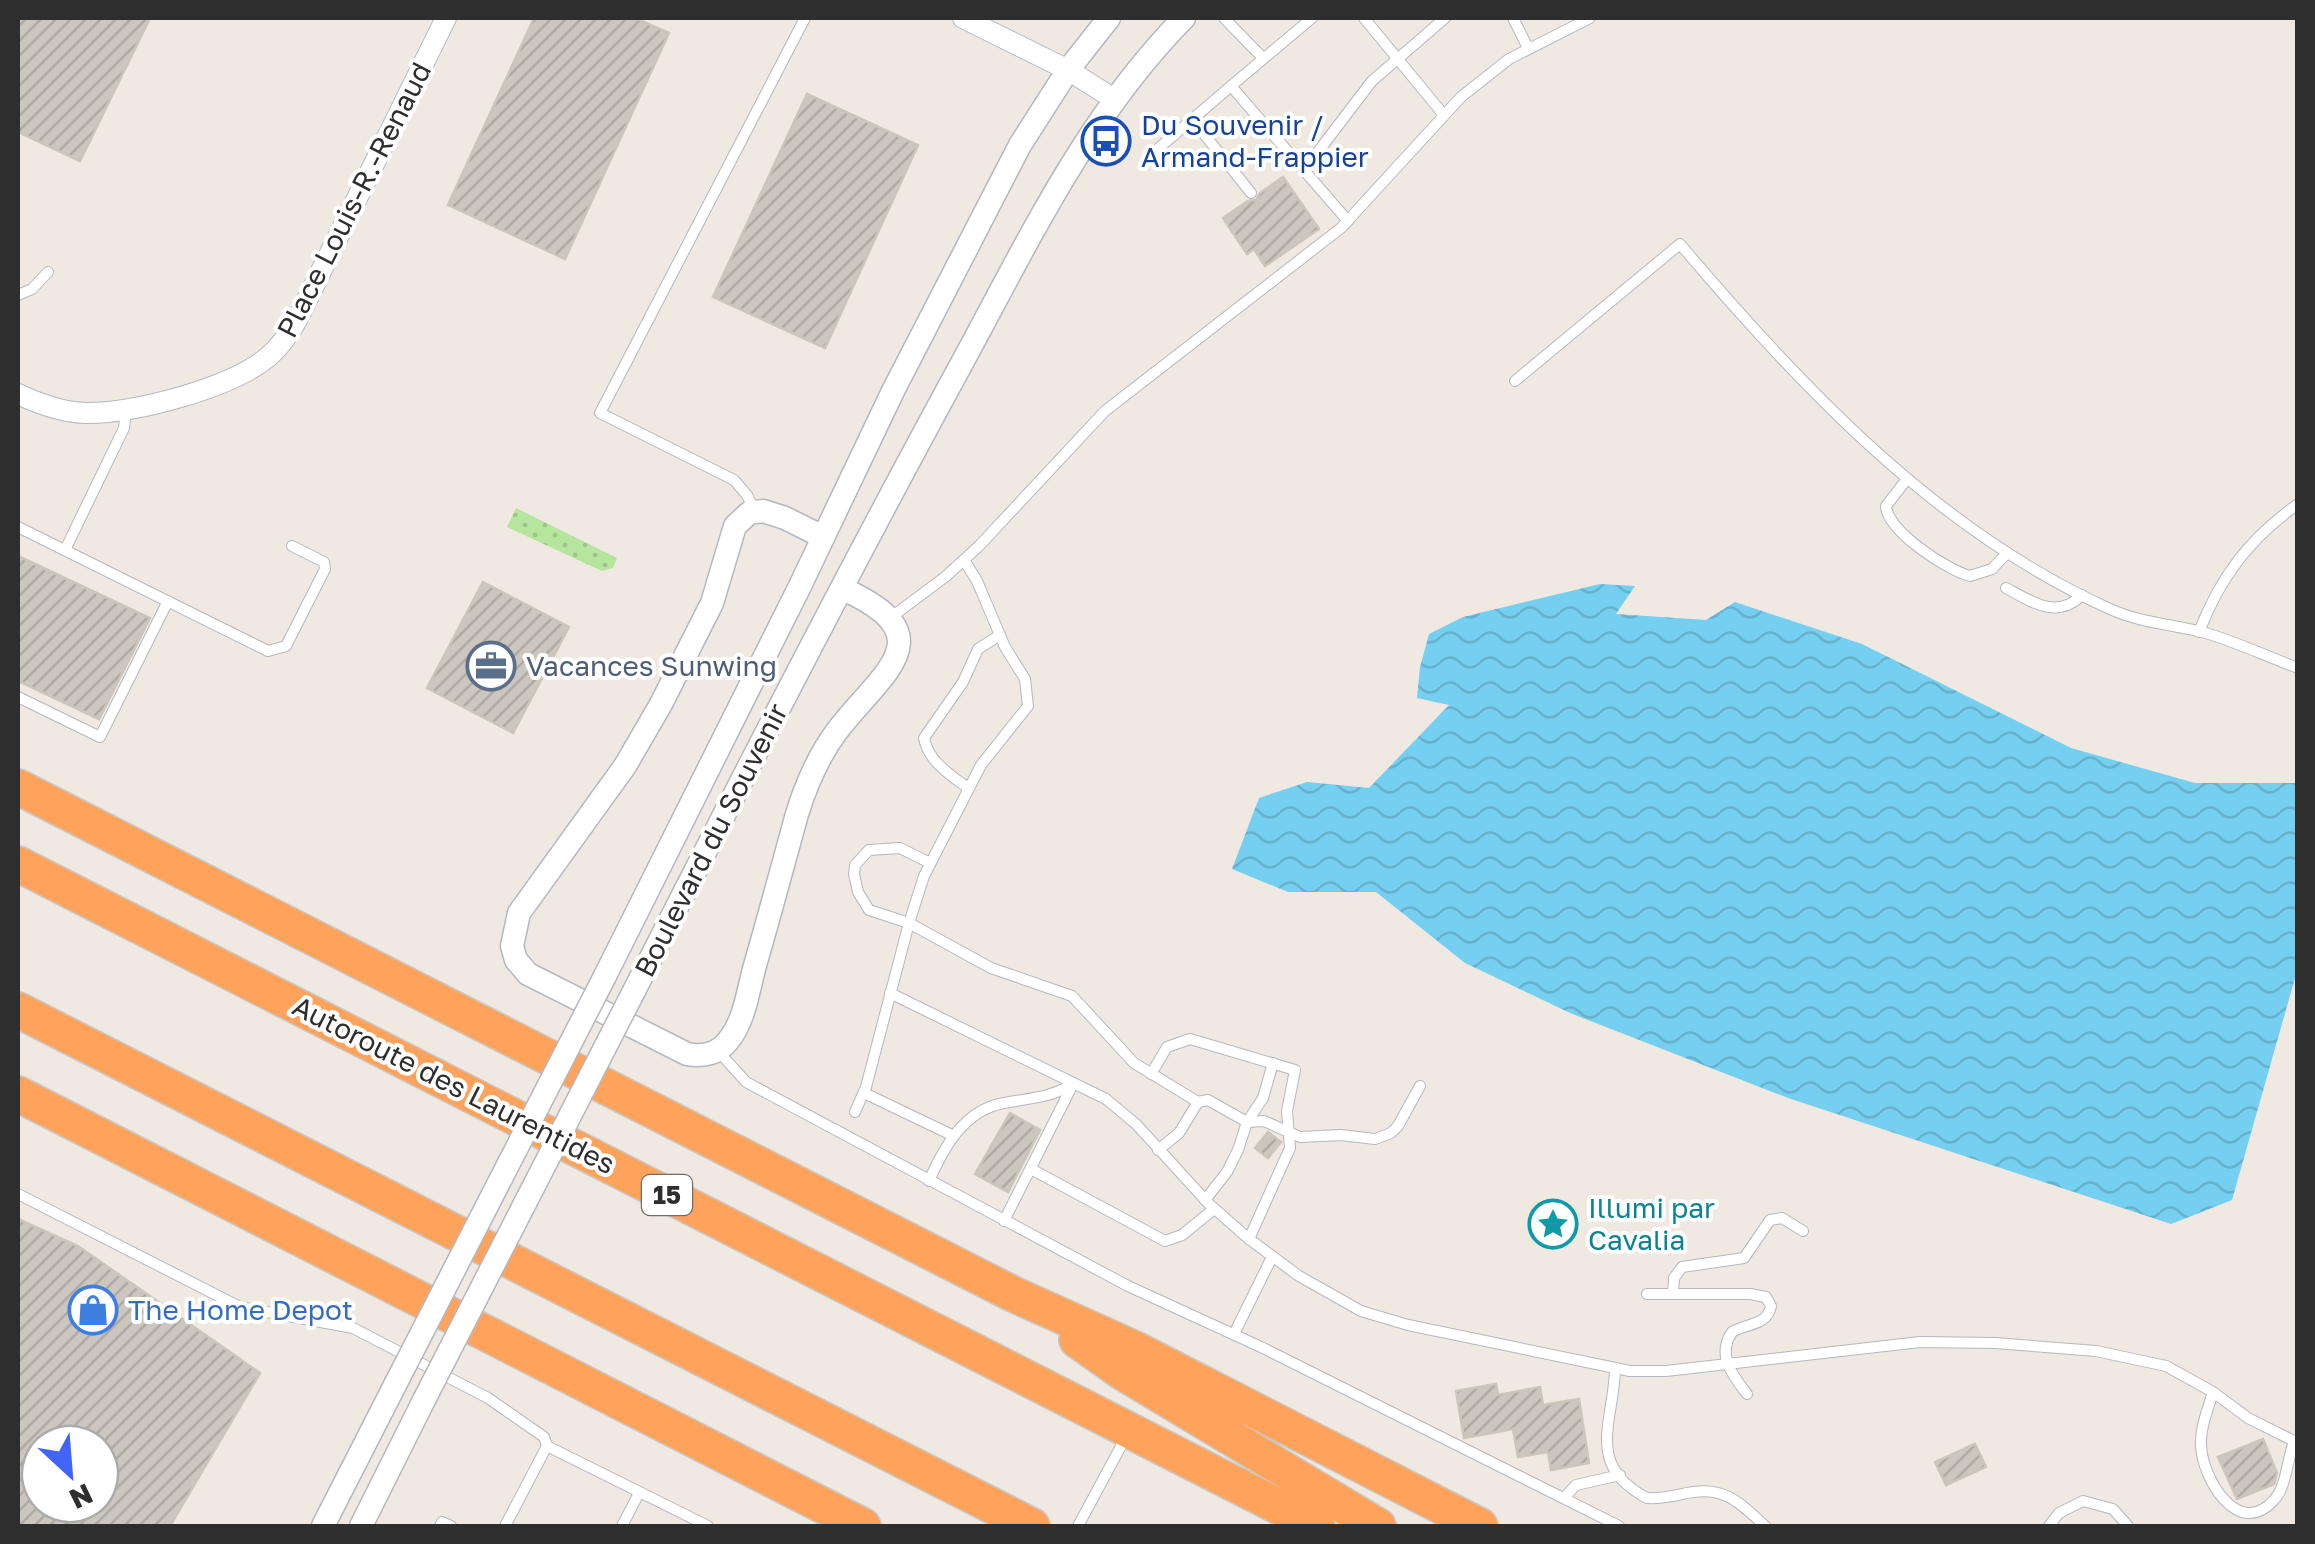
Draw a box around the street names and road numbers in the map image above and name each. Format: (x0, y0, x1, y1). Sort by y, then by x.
street label: Place Louis-R.-Renaud (270, 57, 437, 343)
street label: Boulevard du Souvenir (627, 698, 794, 982)
street label: Autoroute des Laurentides (288, 989, 621, 1180)
road number: 15 (642, 1175, 692, 1215)

